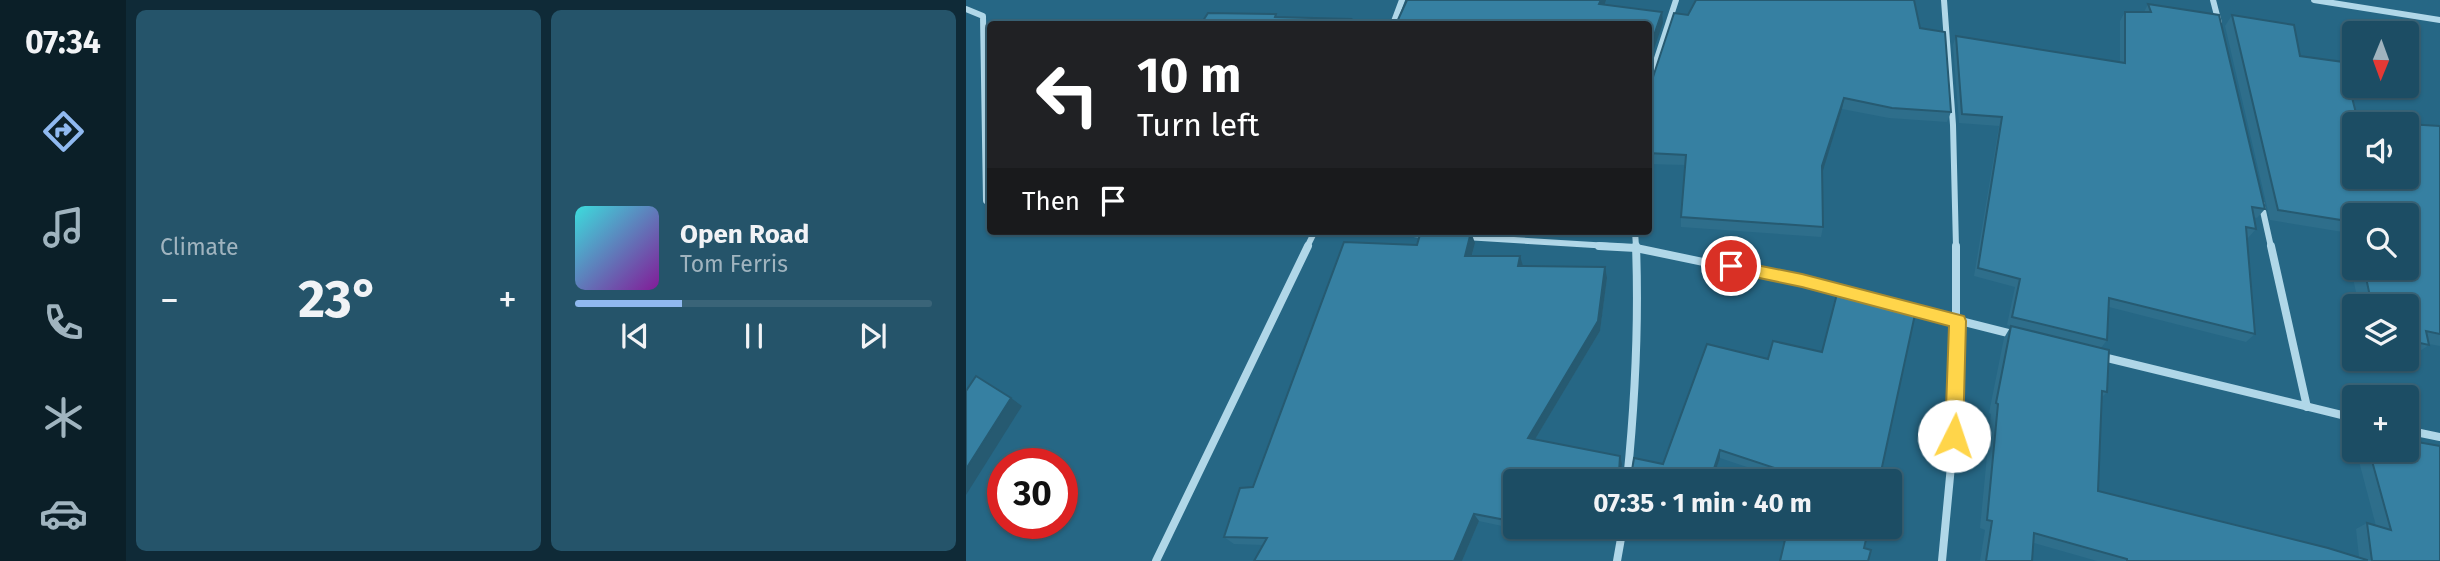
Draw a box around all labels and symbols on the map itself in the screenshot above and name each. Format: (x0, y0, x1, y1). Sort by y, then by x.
north arrow (2342, 21, 2418, 98)
pin (1701, 236, 1761, 296)
position arrow (1917, 399, 1991, 473)
speed limit sign: 30 (987, 448, 1078, 539)

